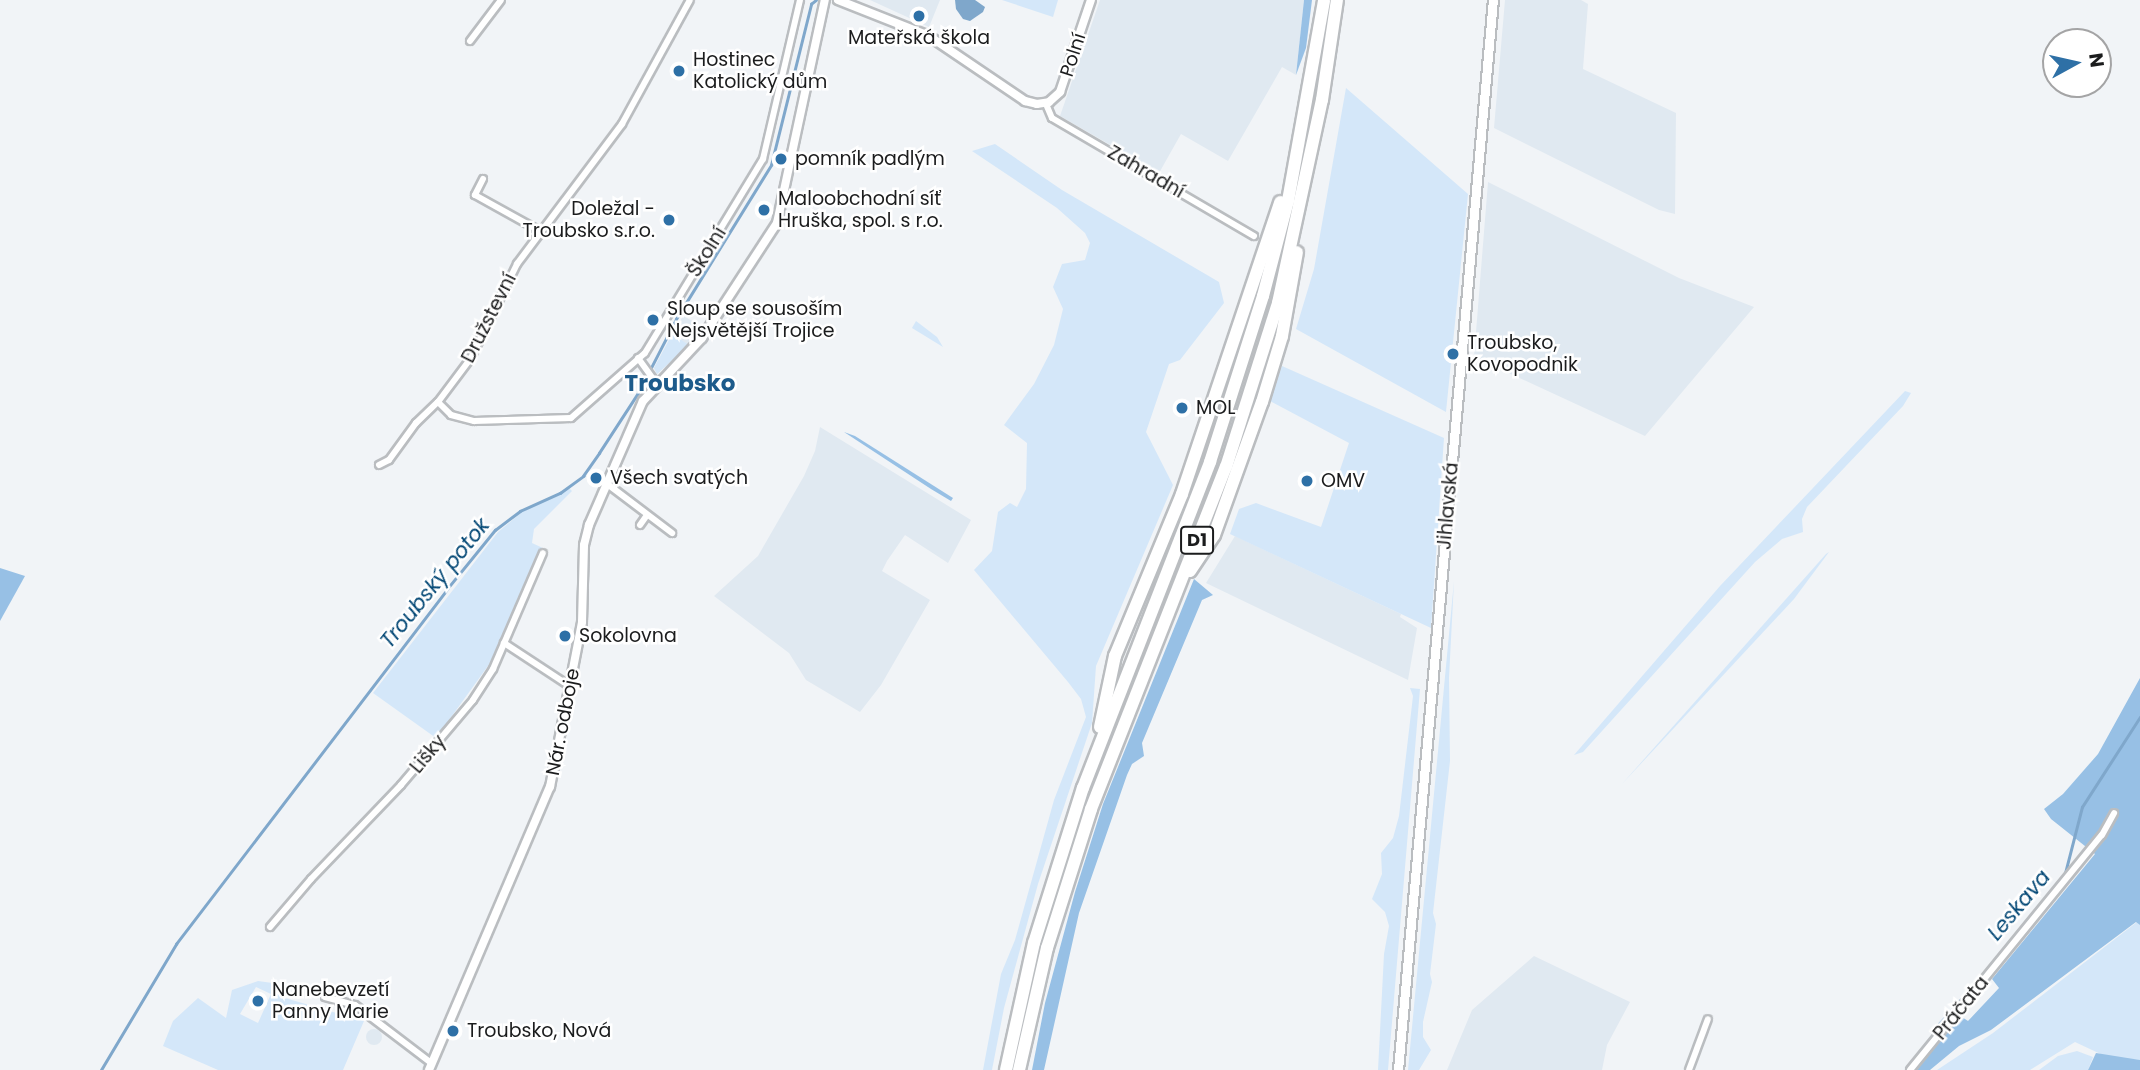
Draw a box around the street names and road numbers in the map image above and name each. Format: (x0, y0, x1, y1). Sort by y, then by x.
street label: Polní (1055, 30, 1091, 80)
street label: Zahradní (1104, 141, 1188, 203)
street label: Školní (683, 223, 731, 281)
street label: Družstevní (457, 269, 521, 367)
street label: Jihlavská (1433, 461, 1463, 551)
road number: D1 (1180, 526, 1214, 554)
street label: Nár. odboje (541, 666, 585, 778)
street label: Lišky (405, 730, 451, 778)
street label: Práčata (1929, 972, 1993, 1044)

